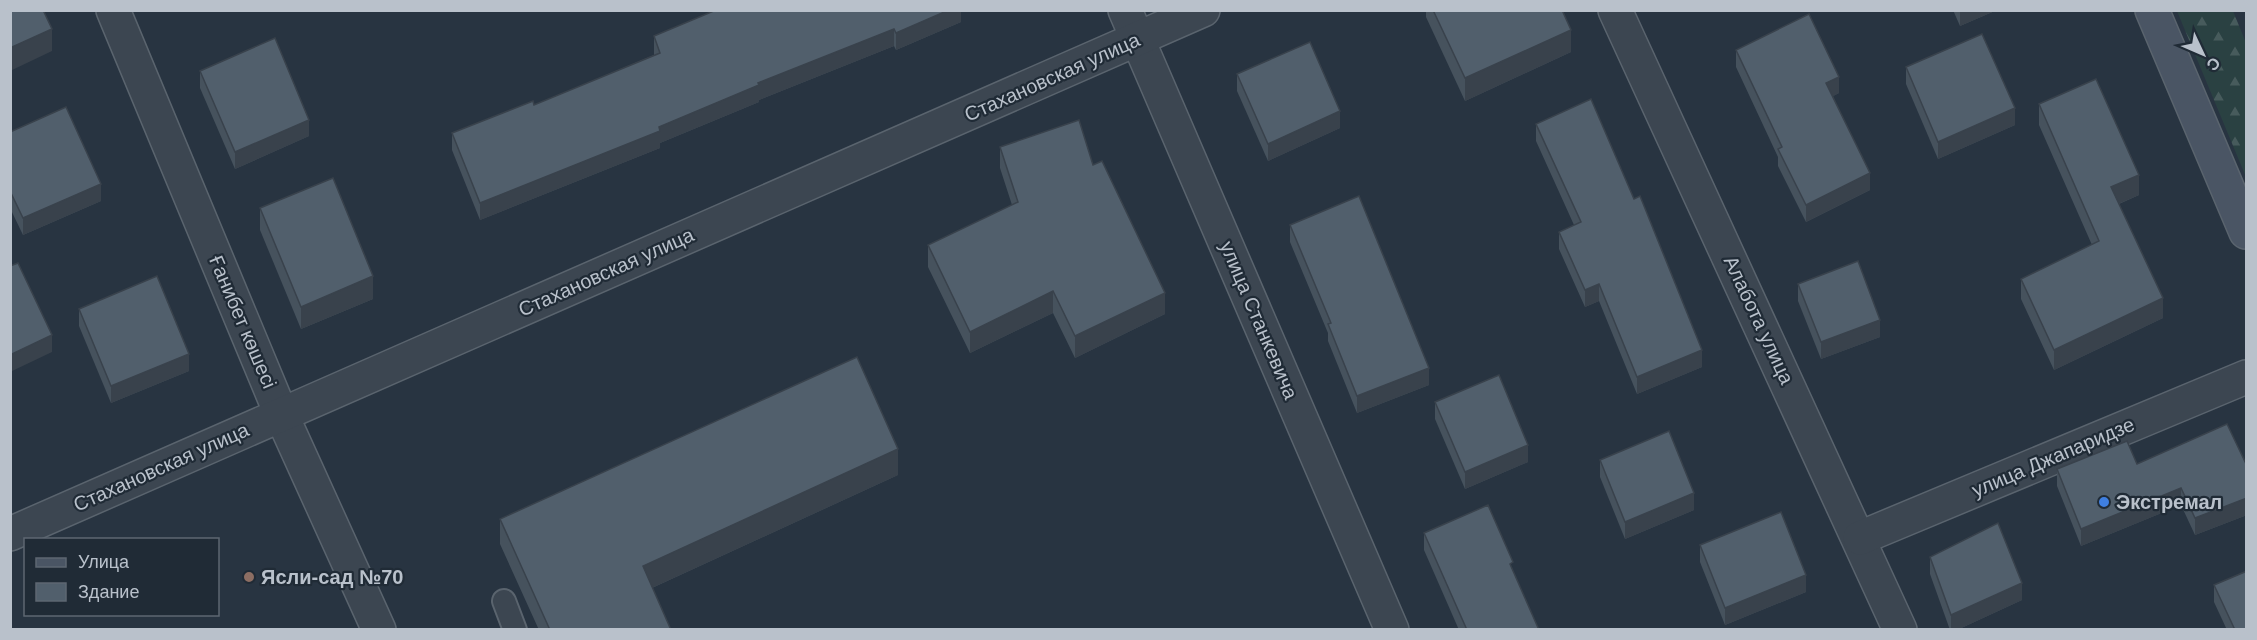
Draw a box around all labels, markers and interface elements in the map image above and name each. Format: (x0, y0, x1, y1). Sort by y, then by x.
north arrow (2173, 24, 2233, 84)
street label: Стахановская улица (961, 28, 1144, 126)
text: С (2203, 54, 2224, 74)
street label: Стахановская улица (515, 223, 698, 321)
street label: улица Станкевича (1216, 238, 1303, 403)
street label: Ғанибет көшесі (205, 251, 281, 392)
street label: Алабота улица (1720, 252, 1799, 388)
street label: улица Джапаридзе (1968, 413, 2138, 501)
street label: Стахановская улица (70, 418, 253, 516)
place label: Экстремал (2116, 491, 2222, 513)
marker: Экстремал (2097, 495, 2111, 509)
legend (24, 538, 219, 616)
text: Улица (78, 552, 130, 572)
place label: Ясли-сад №70 (261, 566, 403, 588)
marker: Ясли-сад №70 (242, 570, 256, 584)
text: Здание (78, 582, 139, 602)

